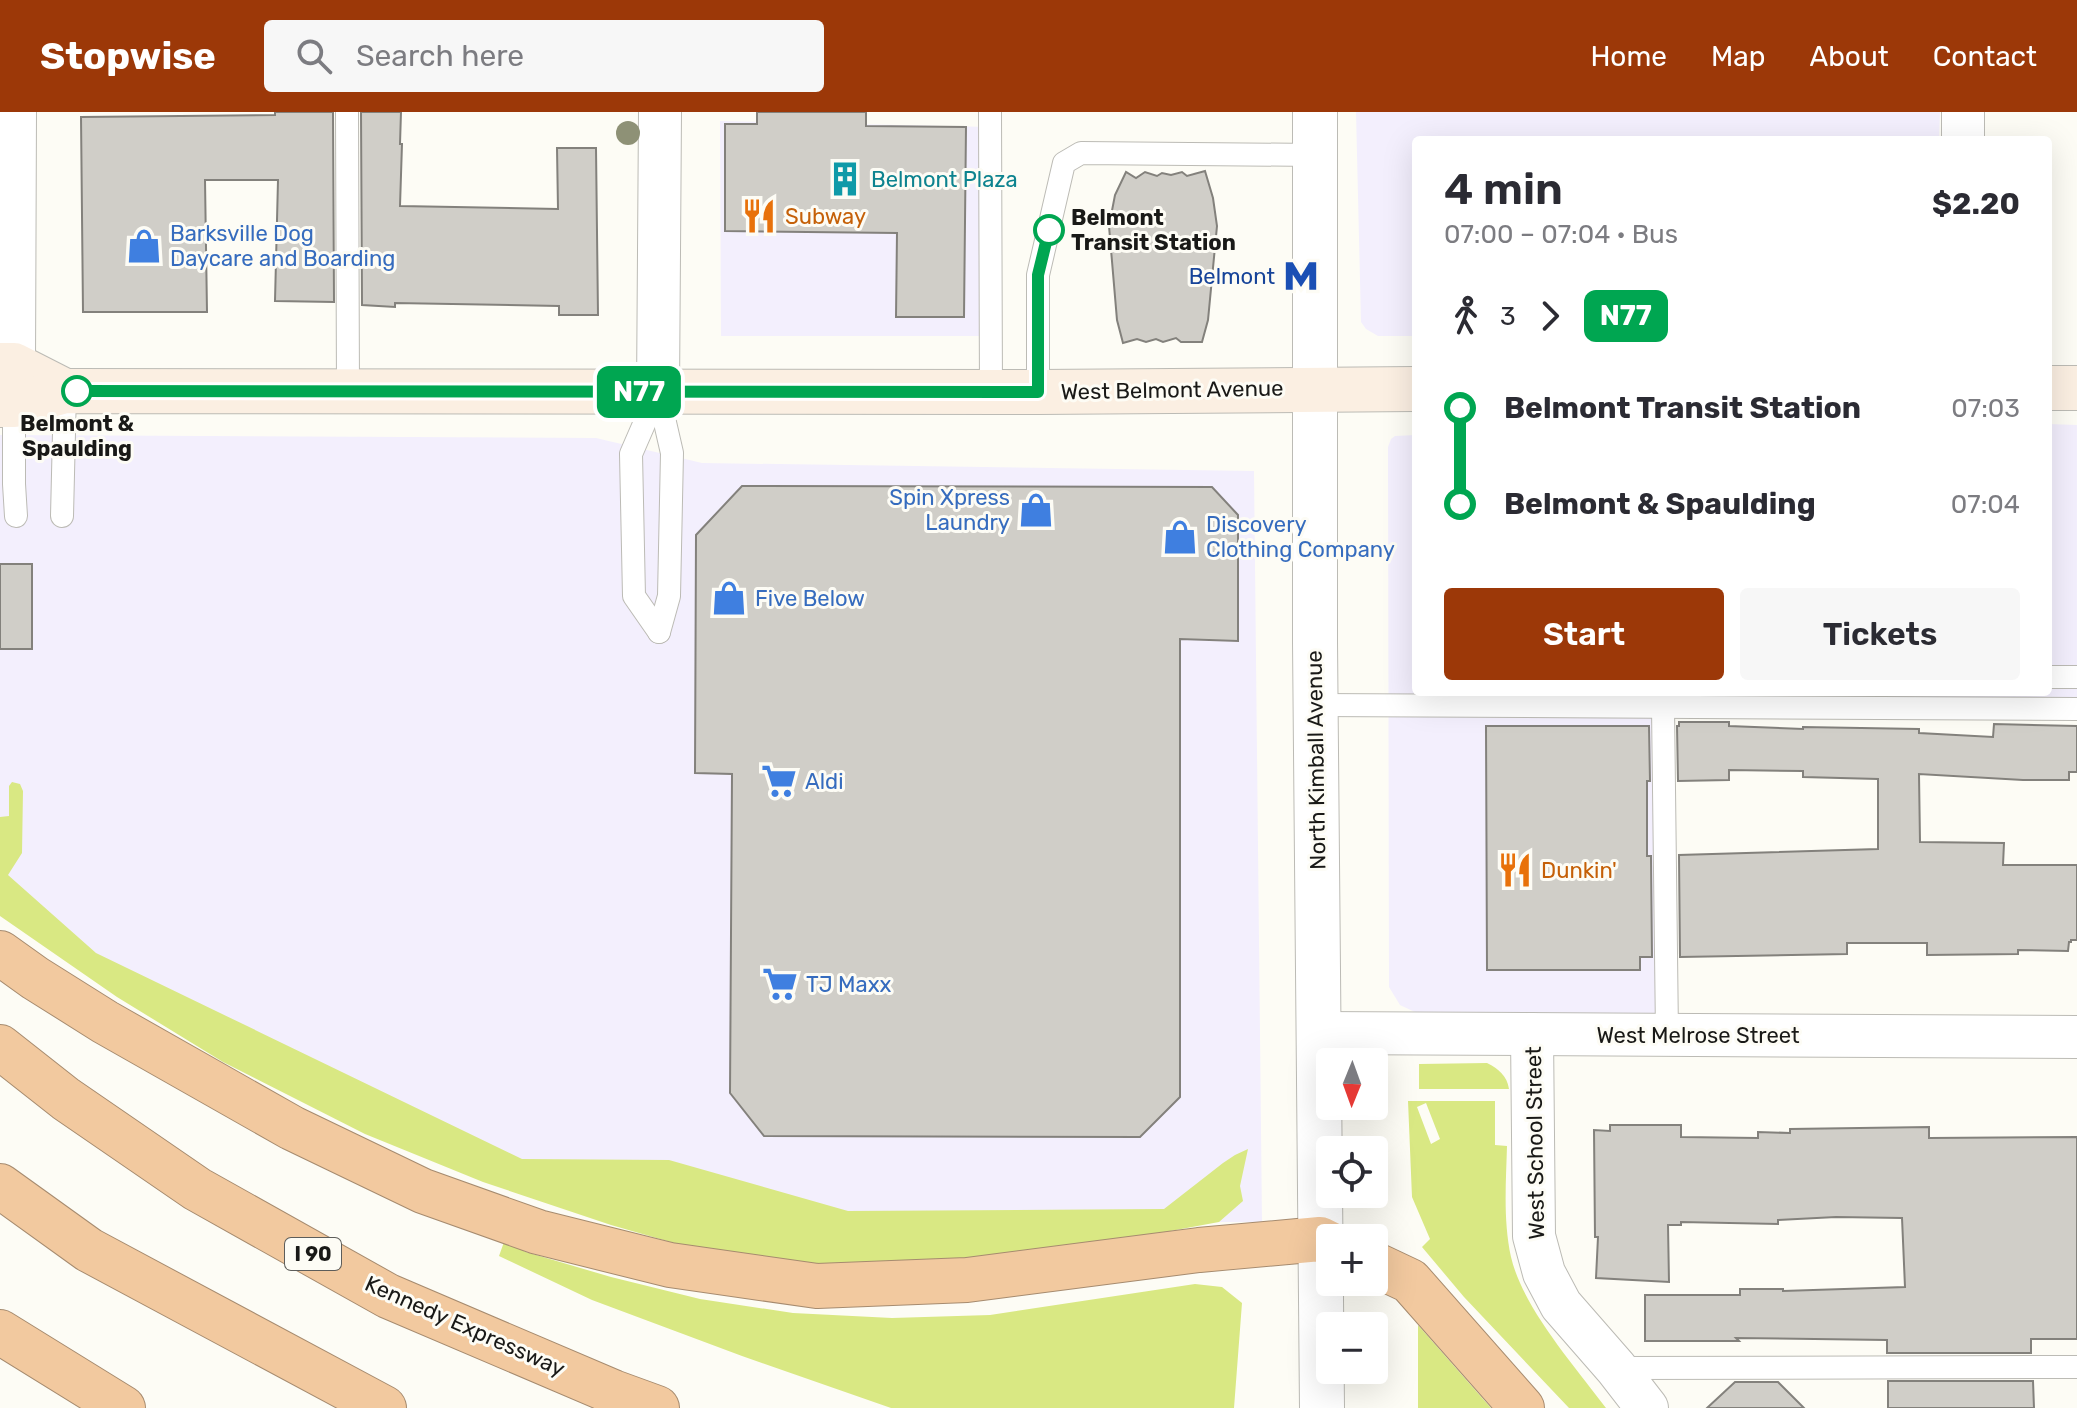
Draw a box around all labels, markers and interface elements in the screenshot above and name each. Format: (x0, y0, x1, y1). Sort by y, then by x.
search box (264, 20, 824, 92)
text: Stopwise (40, 33, 216, 79)
icon: search (292, 34, 336, 78)
text: Search here (356, 38, 524, 74)
text: Home (1590, 40, 1667, 73)
text: Map (1711, 40, 1765, 73)
text: About (1809, 40, 1889, 73)
text: Contact (1933, 40, 2037, 73)
building icon: Belmont Plaza (826, 160, 864, 198)
text: 4 min (1444, 163, 1563, 215)
place label: Belmont Plaza (871, 166, 1018, 193)
text: $2.20 (1932, 186, 2020, 222)
restaurant icon: Subway (740, 197, 778, 235)
place label: Subway (785, 203, 866, 230)
place label: Belmont Transit Station (1071, 204, 1236, 256)
marker: Belmont Transit Station (1034, 215, 1064, 245)
text: 07:00 – 07:04 · Bus (1444, 219, 1678, 250)
place label: Barksville Dog Daycare and Boarding (170, 220, 395, 272)
shop icon: Barksville Dog Daycare and Boarding (125, 227, 163, 265)
metro station icon: Belmont (1282, 257, 1320, 295)
place label: Belmont (1189, 263, 1275, 290)
icon: walk (1444, 294, 1488, 338)
icon: forward (1528, 294, 1572, 338)
text: N77 (1600, 299, 1652, 332)
text: 3 (1500, 301, 1516, 332)
line badge: N77 (593, 366, 685, 418)
text: N77 (613, 375, 665, 408)
street label: West Belmont Avenue (1060, 375, 1284, 405)
marker: Belmont & Spaulding (62, 376, 92, 406)
text: Belmont Transit Station (1504, 390, 1861, 426)
text: 07:03 (1951, 393, 2020, 424)
place label: Belmont & Spaulding (20, 410, 134, 462)
place label: Spin Xpress Laundry (889, 484, 1010, 536)
text: Belmont & Spaulding (1504, 486, 1816, 522)
text: 07:04 (1951, 489, 2020, 520)
shop icon: Spin Xpress Laundry (1017, 491, 1055, 529)
place label: Discovery Clothing Company (1206, 511, 1395, 563)
shop icon: Discovery Clothing Company (1161, 518, 1199, 556)
shop icon: Five Below (710, 579, 748, 617)
place label: Five Below (755, 585, 865, 612)
button: Start (1444, 588, 1724, 680)
button: Tickets (1740, 588, 2020, 680)
street label: North Kimball Avenue (1301, 650, 1331, 870)
supermarket icon: Aldi (760, 762, 798, 800)
place label: Aldi (805, 768, 844, 795)
restaurant icon: Dunkin' (1496, 851, 1534, 889)
place label: Dunkin' (1541, 857, 1617, 884)
supermarket icon: TJ Maxx (761, 965, 799, 1003)
place label: TJ Maxx (806, 971, 892, 998)
street label: West Melrose Street (1596, 1022, 1800, 1049)
street label: West School Street (1520, 1046, 1550, 1240)
north arrow (1316, 1048, 1388, 1120)
map controls (1316, 1048, 1388, 1384)
button: locate (1316, 1136, 1388, 1208)
button: + (1316, 1224, 1388, 1296)
road number: I 90 (285, 1238, 341, 1270)
street label: Kennedy Expressway (361, 1270, 569, 1382)
button: − (1316, 1312, 1388, 1384)

